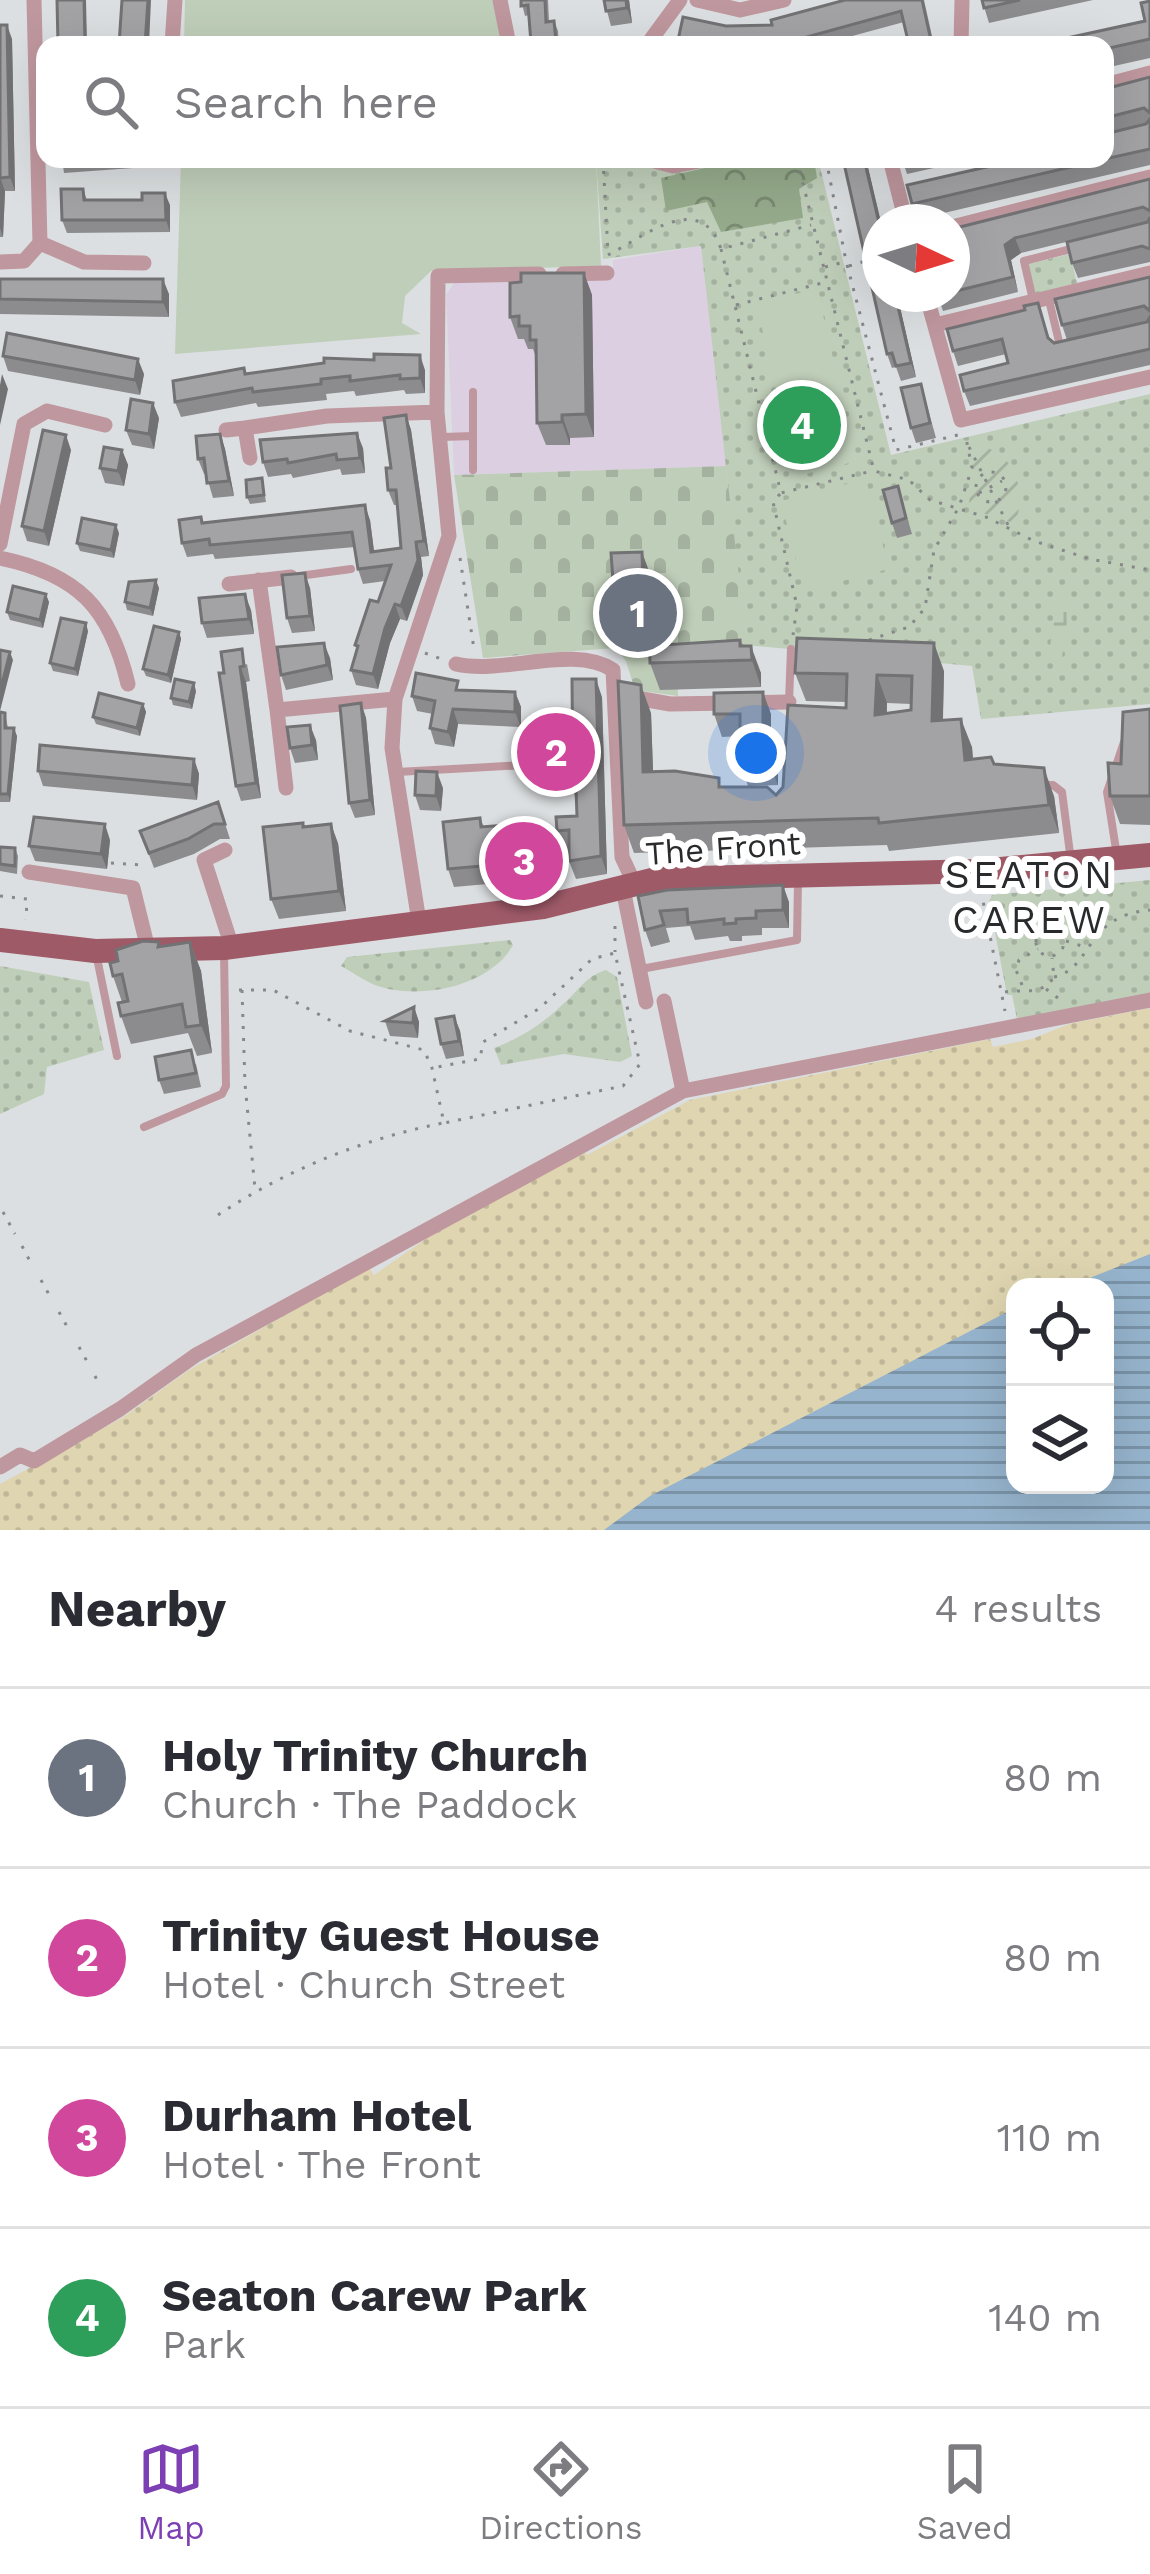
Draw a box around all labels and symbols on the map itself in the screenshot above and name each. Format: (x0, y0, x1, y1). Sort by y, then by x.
north arrow (862, 204, 970, 312)
pin: 4 (763, 380, 841, 470)
pin: 1 (599, 568, 677, 658)
pin: 2 (517, 707, 595, 797)
your location (726, 723, 786, 783)
pin: 3 (485, 816, 563, 906)
street label: The Front (644, 823, 802, 873)
district label: SEATON CAREW (945, 852, 1115, 942)

